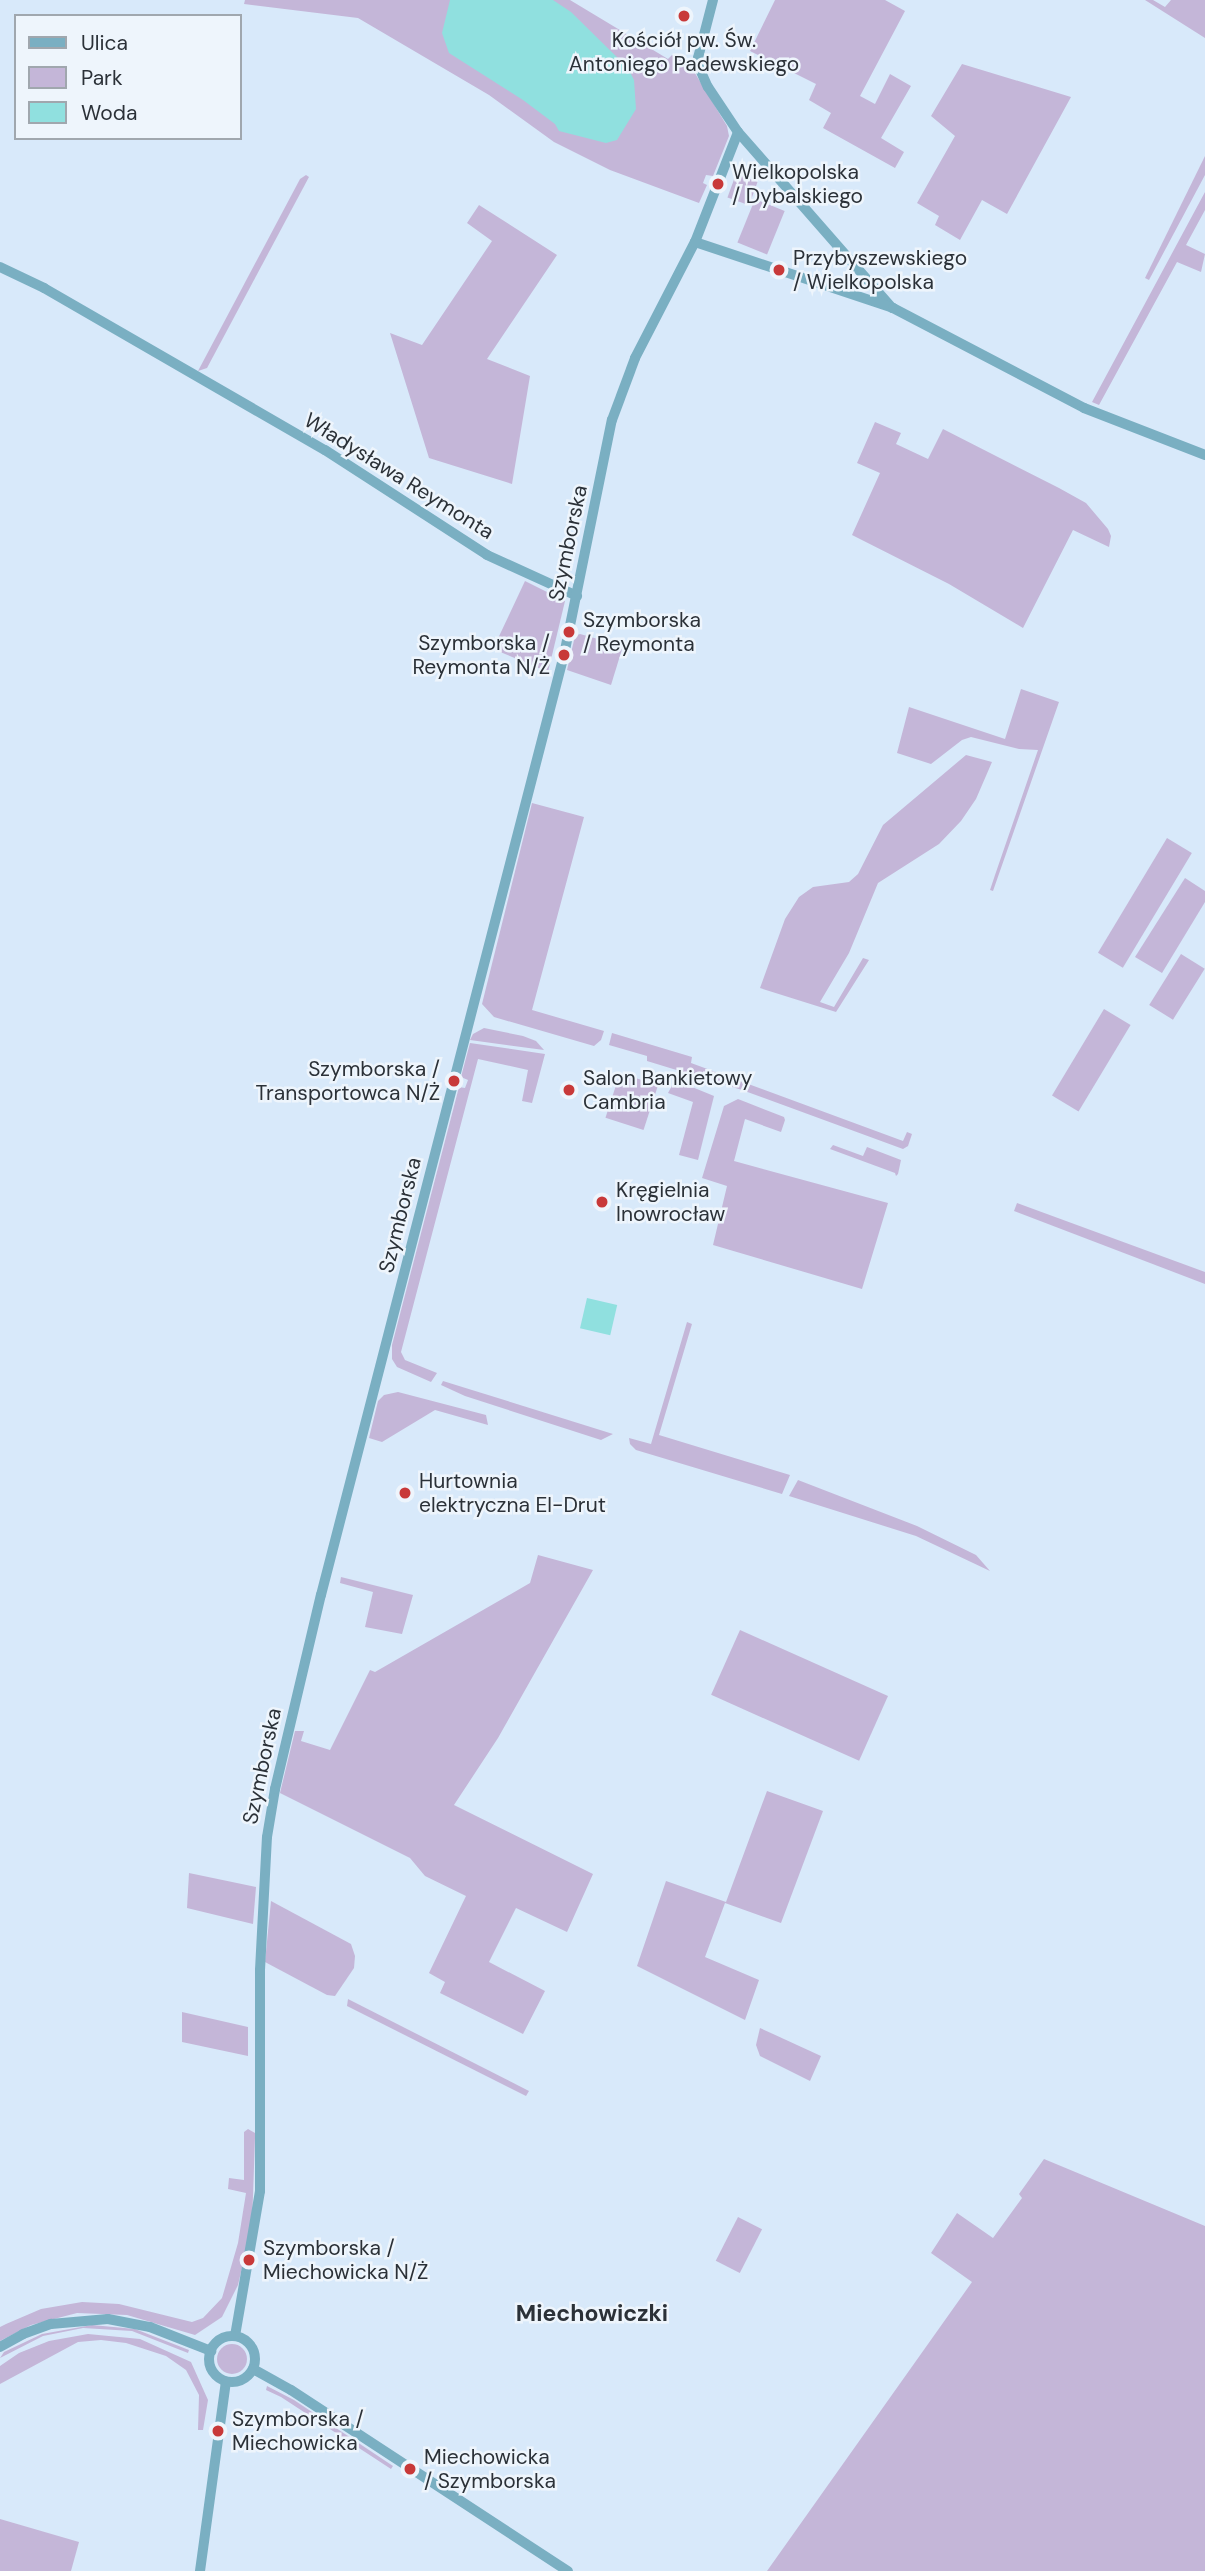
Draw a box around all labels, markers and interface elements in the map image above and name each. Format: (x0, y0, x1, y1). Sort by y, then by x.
marker: Kościół pw. Św. Antoniego Padewskiego (676, 8, 692, 24)
legend (14, 14, 242, 140)
place label: Kościół pw. Św. Antoniego Padewskiego (569, 27, 799, 77)
text: Ulica (81, 29, 128, 57)
text: Park (81, 64, 122, 92)
text: Woda (81, 99, 137, 127)
place label: Wielkopolska / Dybalskiego (732, 159, 863, 209)
marker: Wielkopolska / Dybalskiego (710, 176, 726, 192)
place label: Przybyszewskiego / Wielkopolska (793, 245, 967, 295)
marker: Przybyszewskiego / Wielkopolska (771, 262, 787, 278)
street label: Władysława Reymonta (300, 407, 498, 545)
street label: Szymborska (543, 483, 593, 603)
place label: Szymborska / Reymonta (583, 607, 701, 657)
marker: Szymborska / Reymonta (561, 624, 577, 640)
place label: Szymborska / Reymonta N/Ż (412, 630, 550, 680)
marker: Szymborska / Reymonta N/Ż (556, 647, 572, 663)
place label: Szymborska / Transportowca N/Ż (256, 1056, 440, 1106)
place label: Salon Bankietowy Cambria (583, 1065, 752, 1115)
marker: Szymborska / Transportowca N/Ż (446, 1073, 462, 1089)
marker: Salon Bankietowy Cambria (561, 1082, 577, 1098)
street label: Szymborska (373, 1155, 427, 1275)
place label: Kręgielnia Inowrocław (616, 1177, 725, 1227)
marker: Kręgielnia Inowrocław (594, 1194, 610, 1210)
place label: Hurtownia elektryczna El-Drut (419, 1468, 606, 1518)
marker: Hurtownia elektryczna El-Drut (397, 1485, 413, 1501)
street label: Szymborska (237, 1706, 287, 1826)
place label: Szymborska / Miechowicka N/Ż (263, 2235, 428, 2285)
marker: Szymborska / Miechowicka N/Ż (241, 2252, 257, 2268)
district label: Miechowiczki (516, 2299, 668, 2327)
place label: Szymborska / Miechowicka (232, 2406, 364, 2456)
marker: Szymborska / Miechowicka (210, 2423, 226, 2439)
place label: Miechowicka / Szymborska (424, 2444, 556, 2494)
marker: Miechowicka / Szymborska (402, 2461, 418, 2477)

